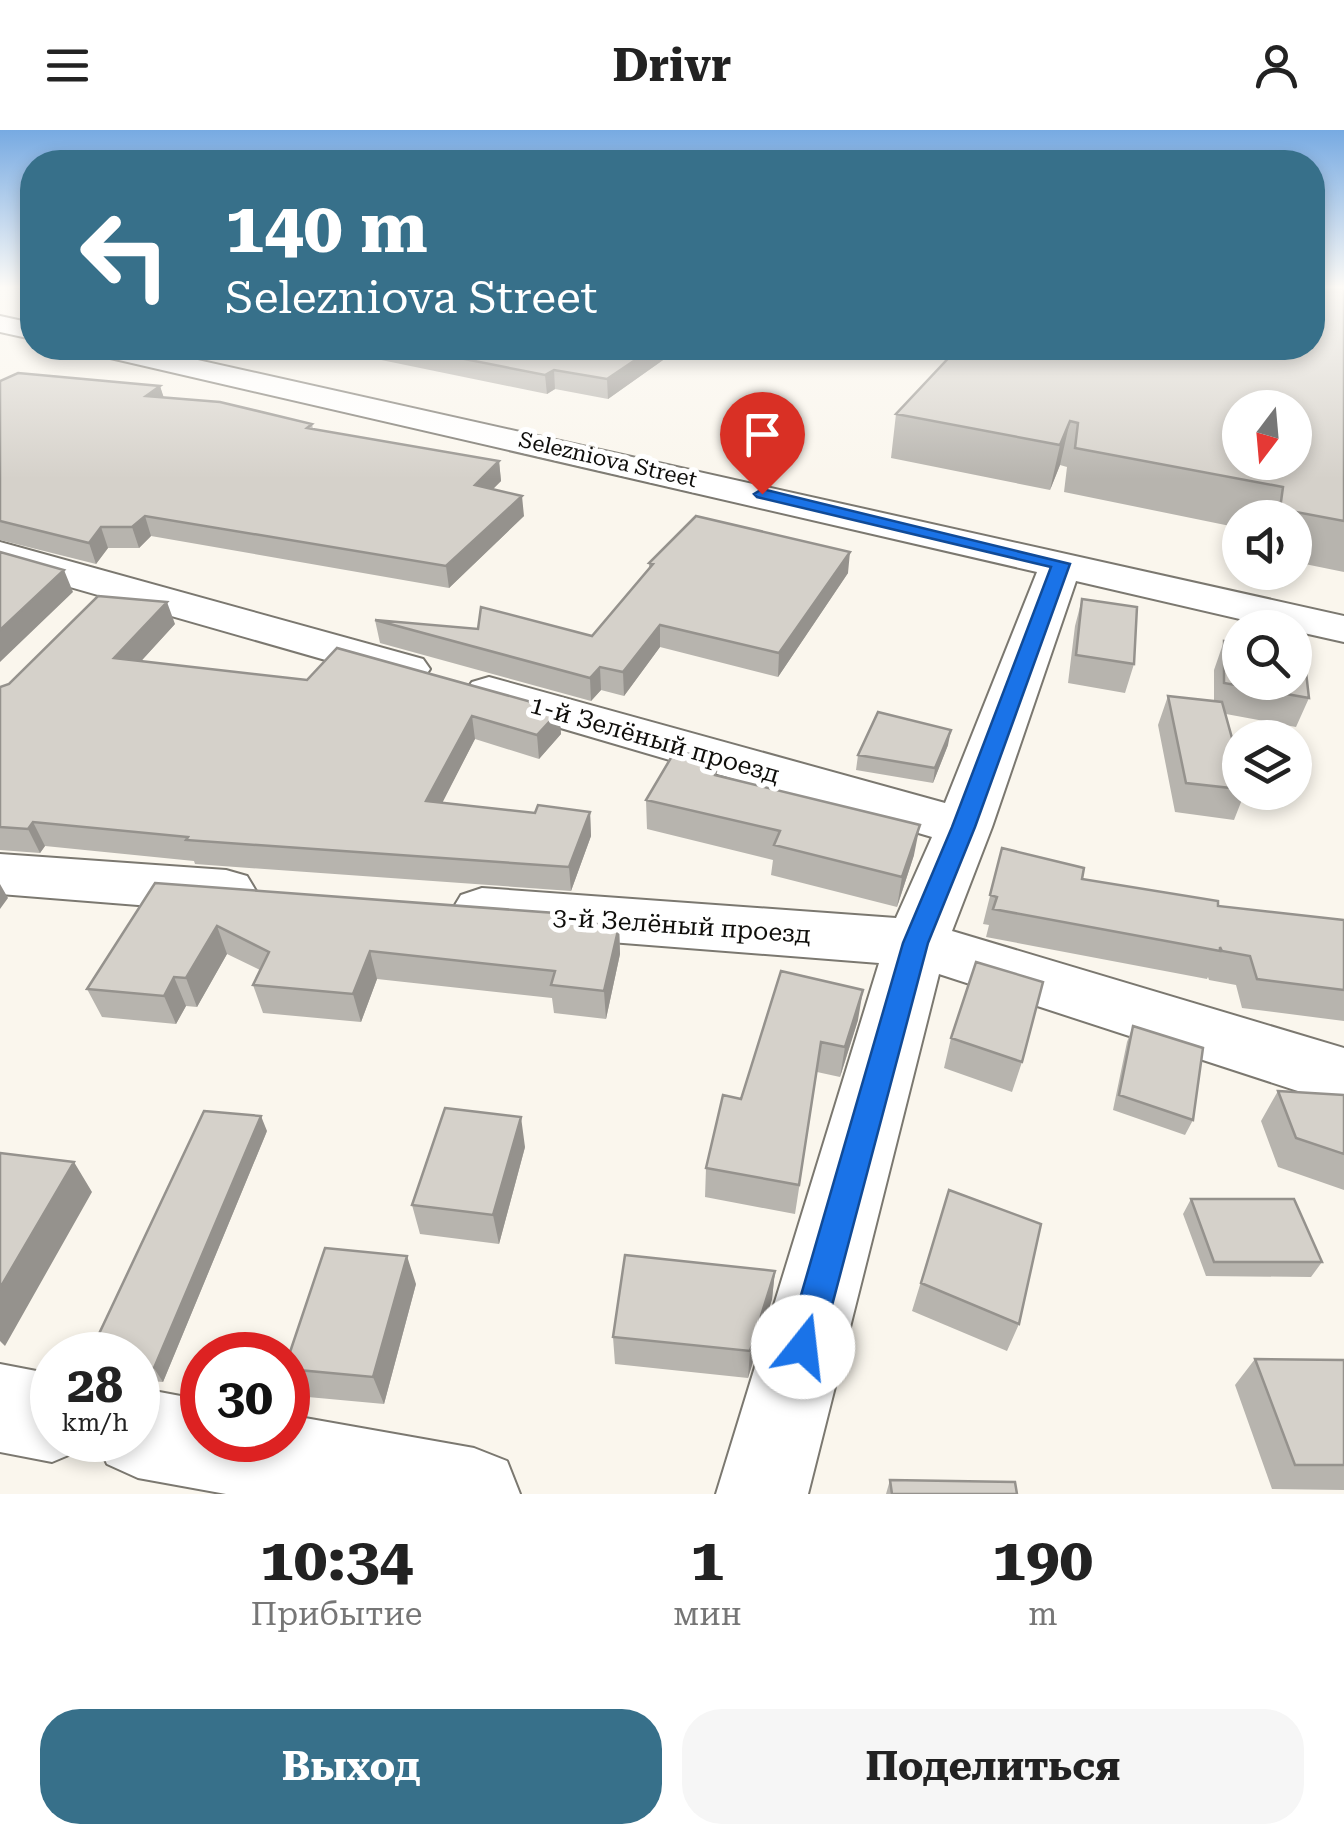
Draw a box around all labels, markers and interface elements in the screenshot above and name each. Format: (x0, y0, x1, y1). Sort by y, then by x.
icon: menu (40, 38, 95, 93)
icon: person (1249, 38, 1304, 93)
text: Drivr (613, 39, 731, 92)
text: 140 m (225, 187, 428, 269)
icon: left (60, 190, 190, 320)
text: Selezniova Street (225, 271, 598, 324)
north arrow (1222, 390, 1312, 480)
map controls (1222, 390, 1312, 810)
pin (720, 392, 805, 495)
icon: arrive (735, 407, 790, 462)
street label: Selezniova Street (516, 427, 699, 492)
button: sound (1222, 500, 1312, 590)
button: search (1222, 610, 1312, 700)
street label: 1-й Зелёный проезд (527, 690, 783, 789)
button: layers (1222, 720, 1312, 810)
street label: 3-й Зелёный проезд (552, 902, 812, 949)
position arrow (751, 1295, 855, 1399)
speed limit sign: 30 (180, 1332, 310, 1462)
text: 28 (67, 1356, 123, 1414)
text: km/h (62, 1408, 128, 1437)
text: 10:34 (260, 1524, 413, 1595)
text: 1 (691, 1524, 724, 1595)
text: 190 (992, 1524, 1093, 1595)
text: Прибытие (251, 1595, 422, 1633)
text: мин (673, 1595, 741, 1633)
text: m (1028, 1595, 1057, 1633)
button: Выход (40, 1709, 662, 1824)
button: Поделиться (682, 1709, 1304, 1824)

